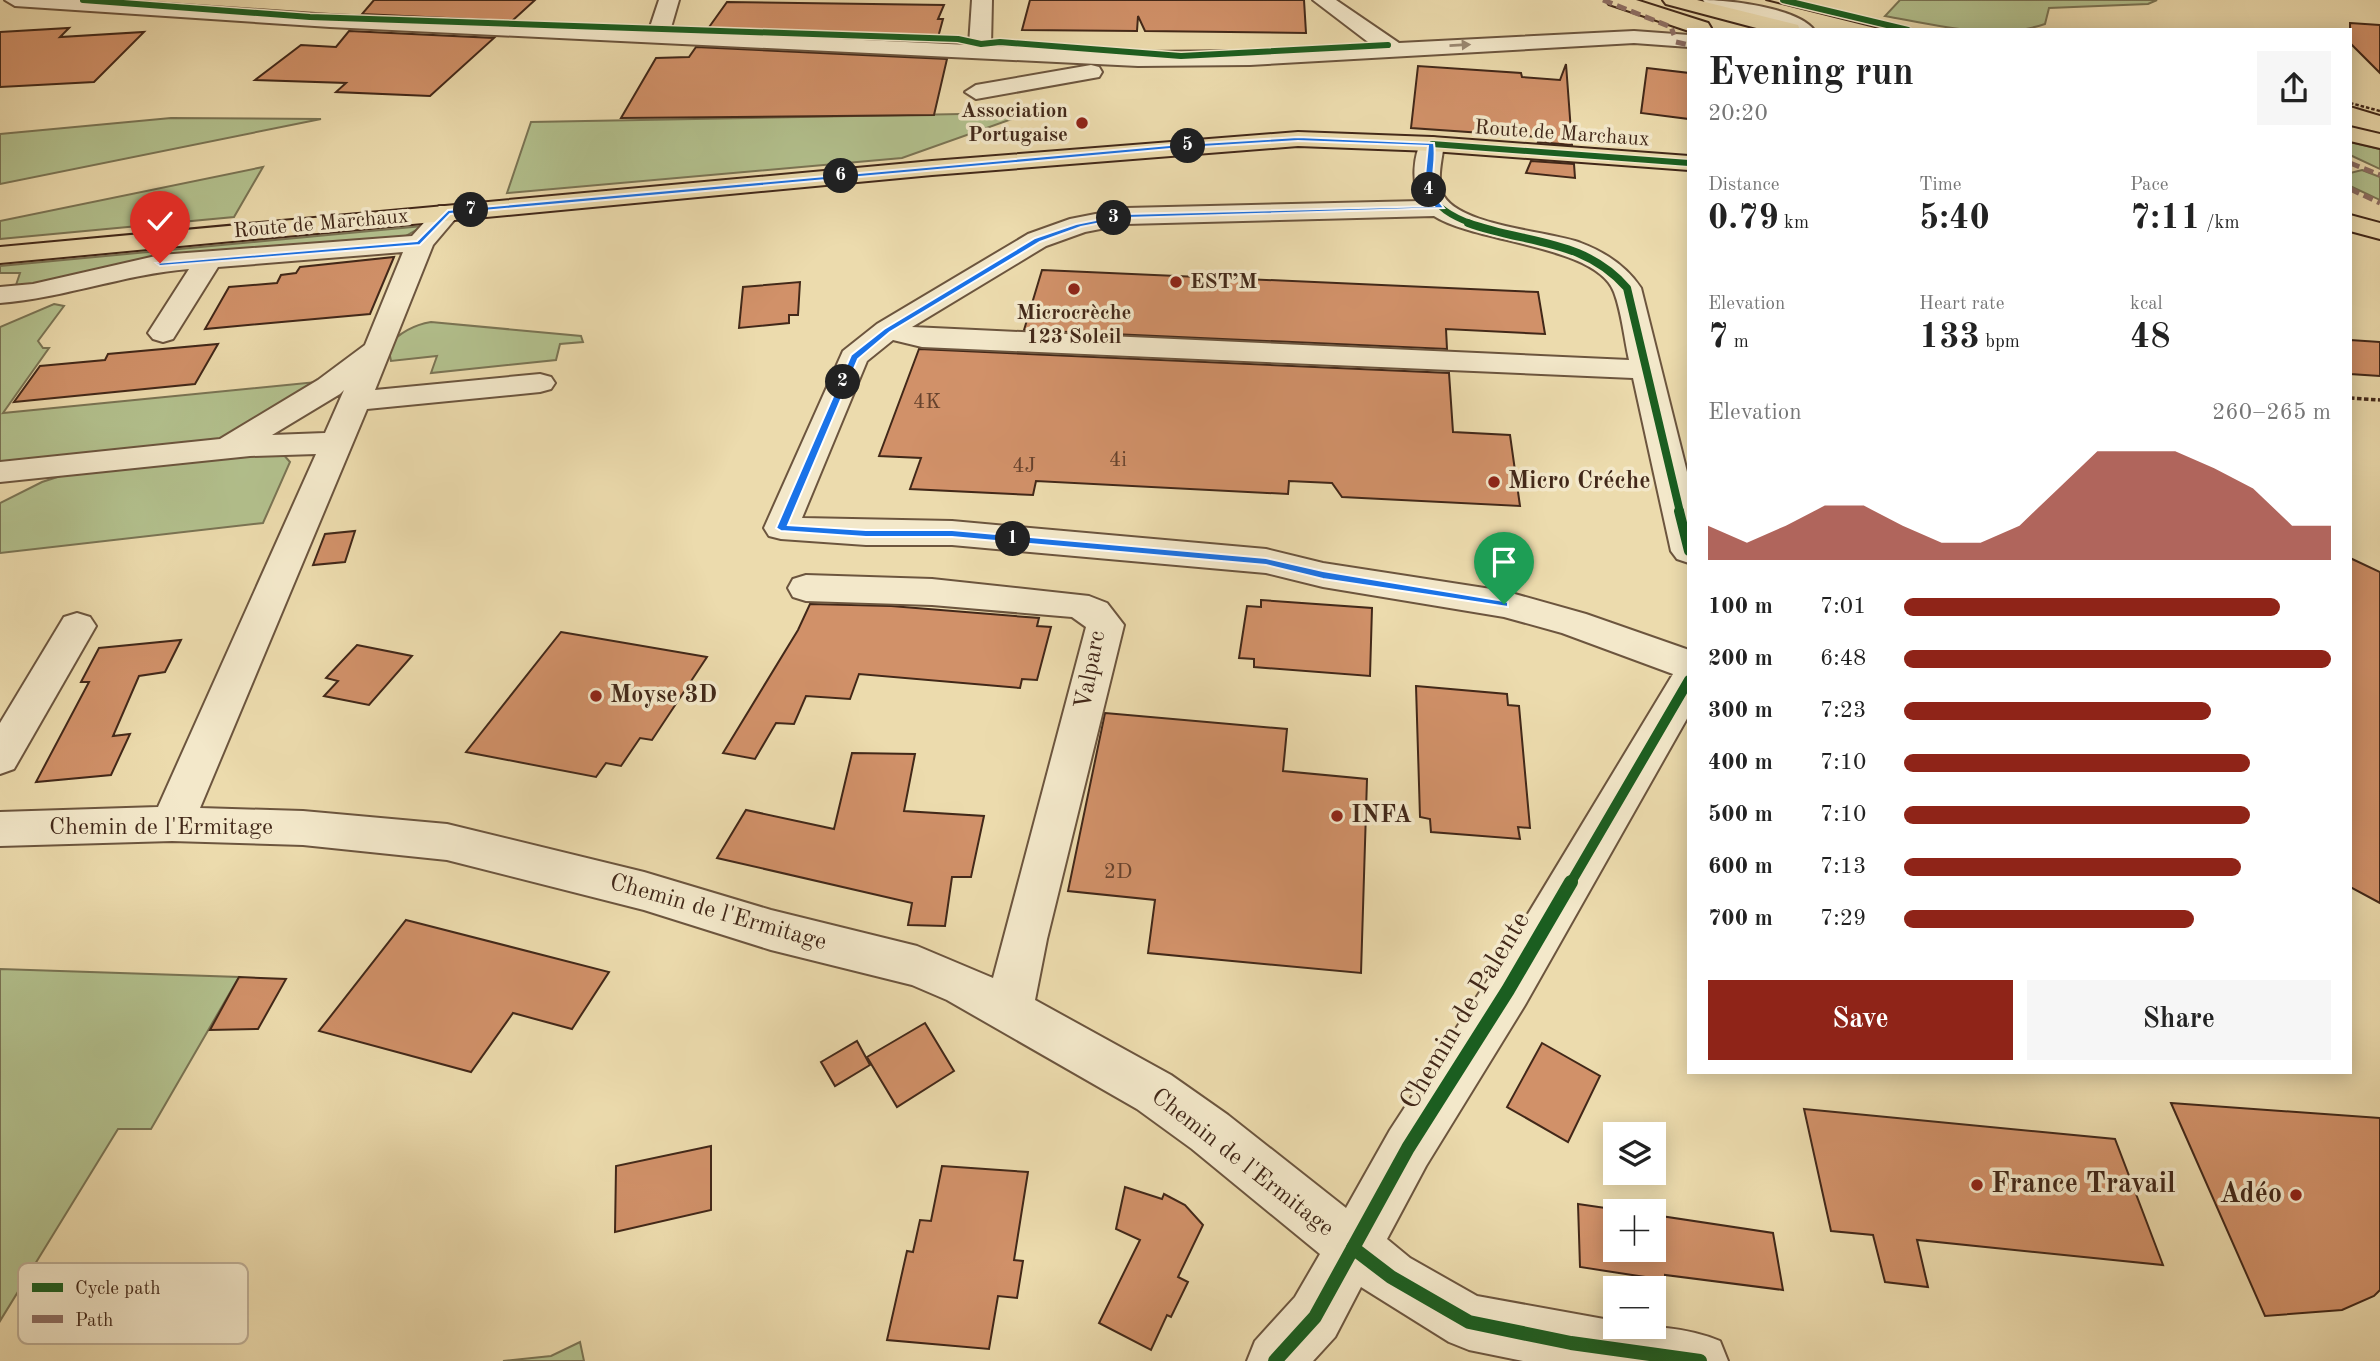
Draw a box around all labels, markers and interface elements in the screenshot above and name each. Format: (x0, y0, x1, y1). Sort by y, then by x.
one-way arrow (1449, 40, 1471, 51)
button: share (2257, 51, 2331, 125)
text: Evening run (1708, 55, 1914, 93)
place label: Association Portugaise (961, 101, 1068, 146)
text: 20:20 (1708, 102, 1768, 125)
marker: Association Portugaise (1074, 115, 1090, 131)
street label: Route de Marchaux (1474, 117, 1650, 151)
pin: 5 (1170, 128, 1206, 164)
text: 5 (1182, 136, 1193, 155)
pin: 6 (824, 158, 858, 194)
text: 6 (835, 166, 846, 185)
pin: 4 (1412, 172, 1446, 208)
text: Distance (1708, 176, 1780, 195)
text: Time (1919, 176, 1962, 195)
text: Pace (2130, 176, 2169, 195)
text: 4 (1423, 180, 1434, 199)
pin (130, 191, 190, 263)
pin: 7 (454, 192, 489, 228)
text: 7 (465, 200, 476, 219)
pin: 3 (1096, 200, 1132, 235)
text: 0.79 (1708, 201, 1779, 236)
text: 5:40 (1919, 201, 1990, 236)
text: 7:11 (2130, 201, 2201, 236)
icon: check (141, 202, 179, 240)
street label: Route de Marchaux (233, 206, 410, 242)
text: 3 (1108, 208, 1119, 227)
text: km (1779, 214, 1809, 233)
text: /km (2201, 214, 2240, 233)
place label: EST’M (1190, 272, 1257, 293)
marker: EST’M (1168, 274, 1184, 290)
marker: Microcrèche 123 Soleil (1066, 281, 1082, 297)
text: Elevation (1708, 295, 1785, 314)
text: Heart rate (1919, 295, 2004, 314)
text: kcal (2130, 295, 2163, 314)
place label: Microcrèche 123 Soleil (1017, 303, 1131, 348)
text: 7 (1708, 320, 1728, 355)
text: 133 (1919, 320, 1980, 355)
text: 48 (2130, 320, 2171, 355)
text: m (1728, 333, 1749, 352)
text: bpm (1980, 333, 2020, 352)
pin: 2 (826, 364, 860, 400)
text: 2 (837, 372, 848, 391)
house number: 4K (913, 392, 941, 413)
text: Elevation (1708, 401, 1802, 424)
text: 260–265 m (2212, 401, 2331, 424)
house number: 4i (1109, 450, 1127, 471)
house number: 4J (1012, 456, 1036, 477)
place label: Micro Créche (1508, 470, 1651, 494)
marker: Micro Créche (1486, 474, 1502, 490)
pin: 1 (996, 522, 1030, 556)
text: 1 (1007, 529, 1018, 548)
pin (1474, 532, 1534, 604)
icon: arrive (1485, 543, 1523, 581)
text: 100 m (1708, 595, 1773, 618)
text: 7:01 (1820, 595, 1866, 618)
street label: Valparc (1072, 629, 1110, 711)
text: 200 m (1708, 647, 1773, 670)
text: 6:48 (1820, 647, 1866, 670)
place label: Moyse 3D (610, 684, 717, 708)
marker: Moyse 3D (588, 688, 604, 704)
text: 300 m (1708, 699, 1773, 722)
text: 7:23 (1820, 699, 1866, 722)
text: 400 m (1708, 751, 1773, 774)
text: 7:10 (1820, 751, 1866, 774)
text: 500 m (1708, 803, 1773, 826)
text: 7:10 (1820, 803, 1866, 826)
place label: INFA (1351, 804, 1412, 828)
marker: INFA (1329, 808, 1345, 824)
street label: Chemin de l'Ermitage (49, 816, 273, 840)
text: 600 m (1708, 855, 1773, 878)
text: 7:13 (1820, 855, 1866, 878)
house number: 2D (1104, 862, 1132, 883)
street label: Chemin de l'Ermitage (607, 871, 829, 955)
street label: Chemin de Palente (1396, 907, 1536, 1115)
text: 700 m (1708, 907, 1773, 930)
text: 7:29 (1820, 907, 1866, 930)
button: Save (1708, 980, 2013, 1060)
button: Share (2027, 980, 2331, 1060)
street label: Chemin de l'Ermitage (1146, 1085, 1338, 1241)
map controls (1603, 1122, 1666, 1339)
button: layers (1603, 1122, 1666, 1185)
place label: France Travail (1991, 1171, 2176, 1199)
marker: France Travail (1969, 1177, 1985, 1193)
place label: Adéo (2220, 1181, 2282, 1209)
marker: Adéo (2288, 1187, 2304, 1203)
button: + (1603, 1199, 1666, 1262)
legend (18, 1263, 248, 1344)
button: − (1603, 1276, 1666, 1339)
text: Cycle path (75, 1280, 161, 1299)
text: Path (75, 1312, 113, 1331)

